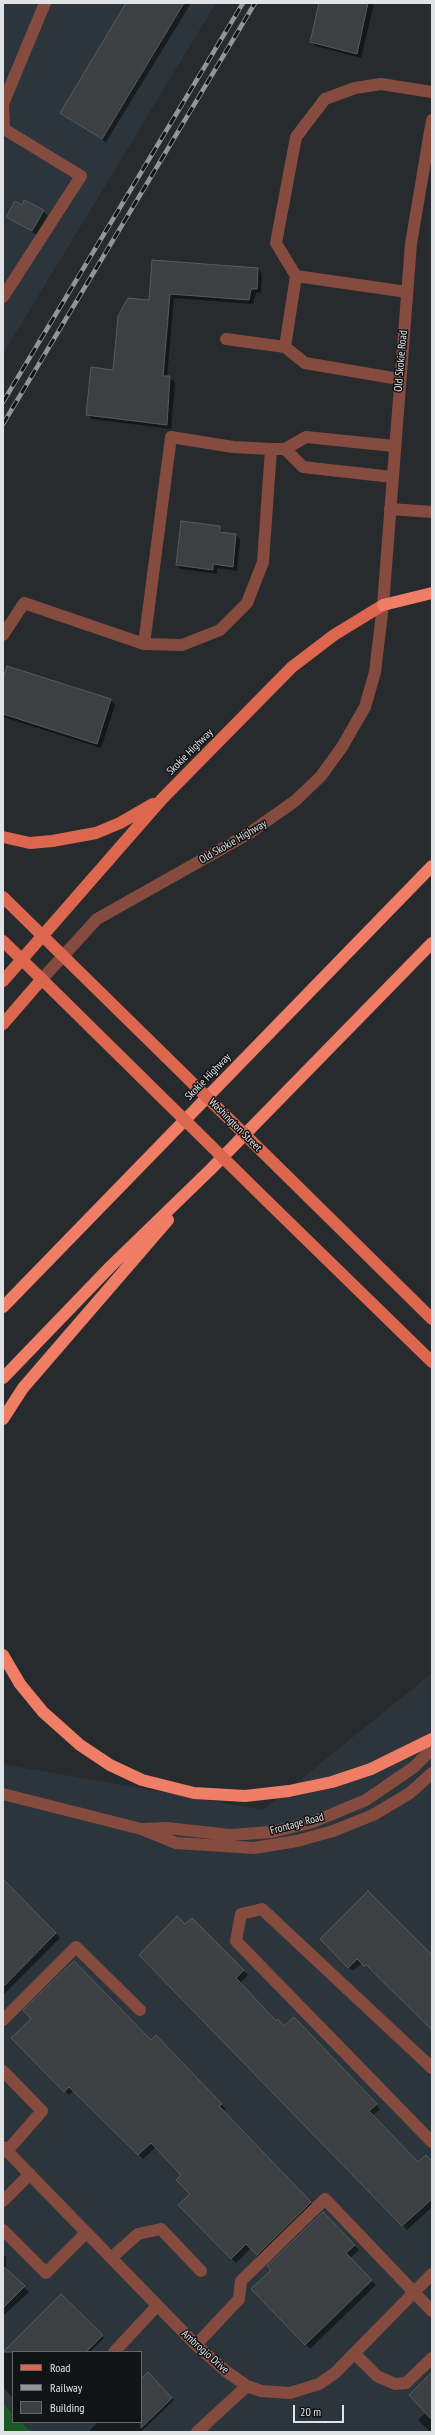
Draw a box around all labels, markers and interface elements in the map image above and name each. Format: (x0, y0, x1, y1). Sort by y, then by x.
street label: Old Skokie Road (392, 330, 410, 392)
street label: Skokie Highway (164, 726, 216, 778)
street label: Old Skokie Highway (197, 817, 269, 867)
street label: Skokie Highway (182, 1051, 234, 1103)
street label: Washington Street (206, 1096, 264, 1154)
street label: Frontage Road (269, 1811, 325, 1837)
street label: Ambrogio Drive (179, 2327, 231, 2377)
legend (12, 2351, 142, 2423)
text: Road (50, 2360, 70, 2375)
text: Railway (50, 2380, 82, 2395)
scale bar (295, 2397, 346, 2423)
text: Building (50, 2400, 85, 2415)
text: 20 m (300, 2404, 321, 2419)

